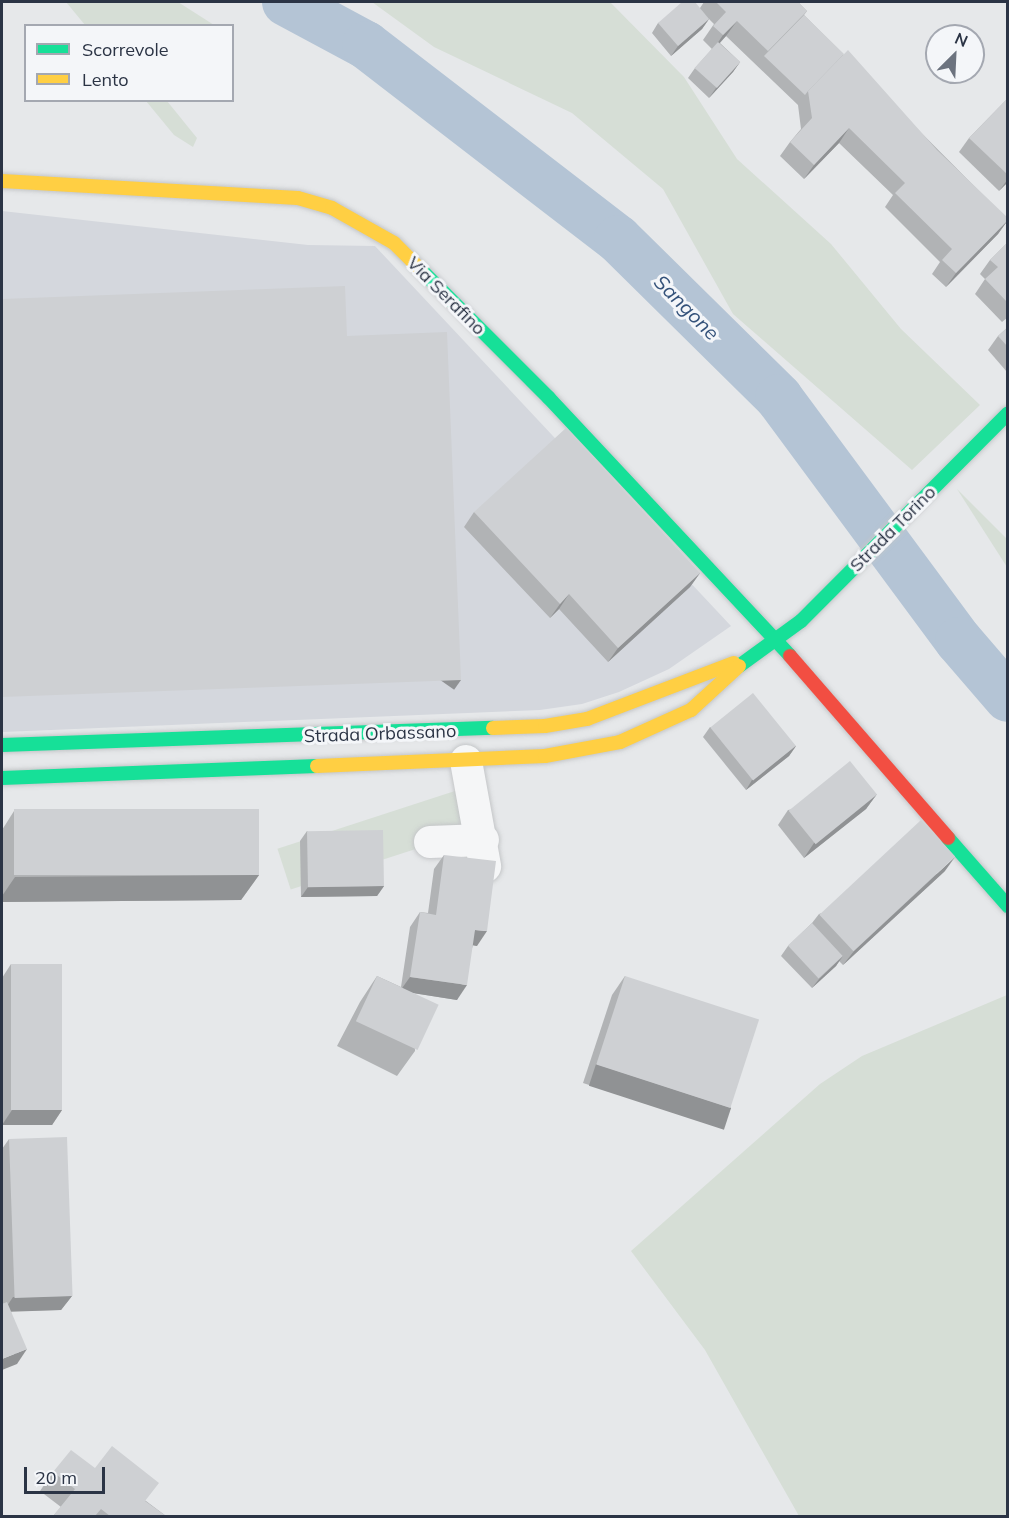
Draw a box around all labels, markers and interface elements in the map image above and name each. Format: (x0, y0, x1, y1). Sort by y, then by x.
legend (24, 24, 234, 102)
north arrow (925, 24, 985, 84)
text: N (952, 28, 971, 51)
text: Scorrevole (82, 38, 169, 61)
text: Lento (82, 68, 129, 91)
street label: Via Serafino (402, 252, 490, 340)
water label: Sangone (649, 269, 725, 345)
street label: Strada Torino (846, 482, 940, 576)
street label: Strada Orbassano (303, 721, 457, 747)
scale bar (27, 1455, 108, 1493)
text: 20 m (35, 1466, 77, 1489)

